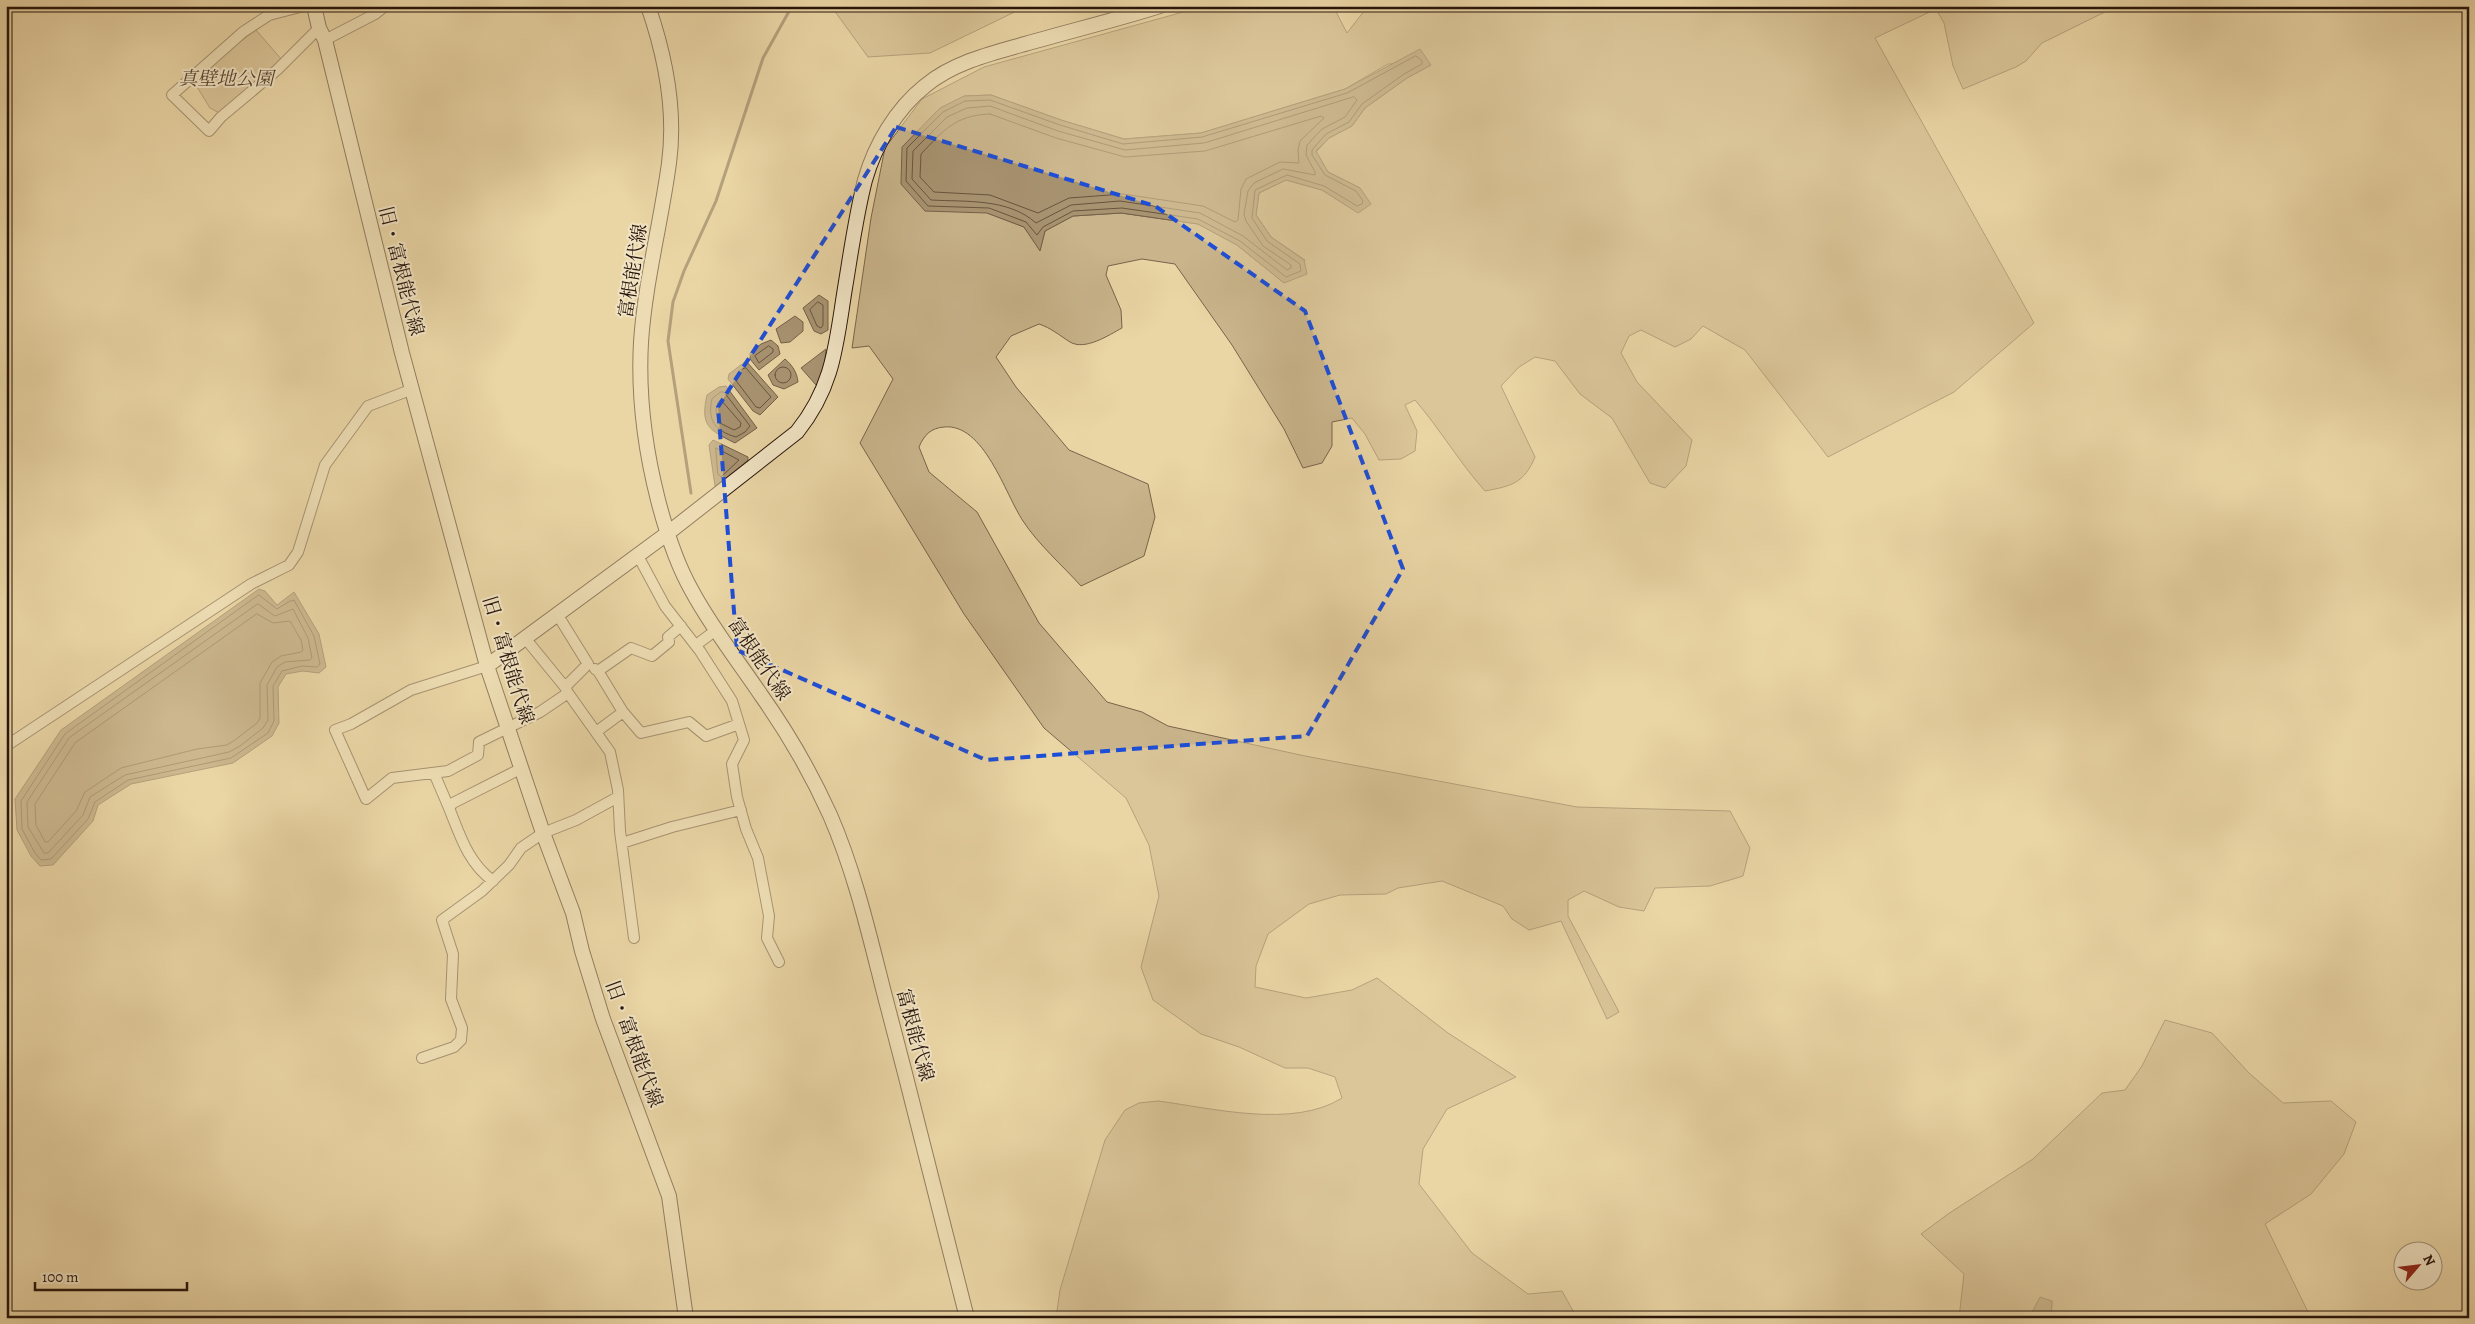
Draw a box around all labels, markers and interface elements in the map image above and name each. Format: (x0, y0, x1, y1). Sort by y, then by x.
park label: 真壁地公園 (178, 66, 276, 92)
street label: 旧・富根能代線 (372, 203, 430, 339)
street label: 富根能代線 (613, 222, 653, 320)
street label: 旧・富根能代線 (476, 593, 540, 727)
street label: 富根能代線 (722, 612, 796, 706)
street label: 旧・富根能代線 (599, 977, 669, 1111)
street label: 富根能代線 (890, 986, 940, 1084)
north arrow (2392, 1242, 2442, 1292)
text: N (2418, 1251, 2440, 1269)
scale bar (35, 1259, 188, 1291)
text: 100 m (42, 1267, 79, 1287)

